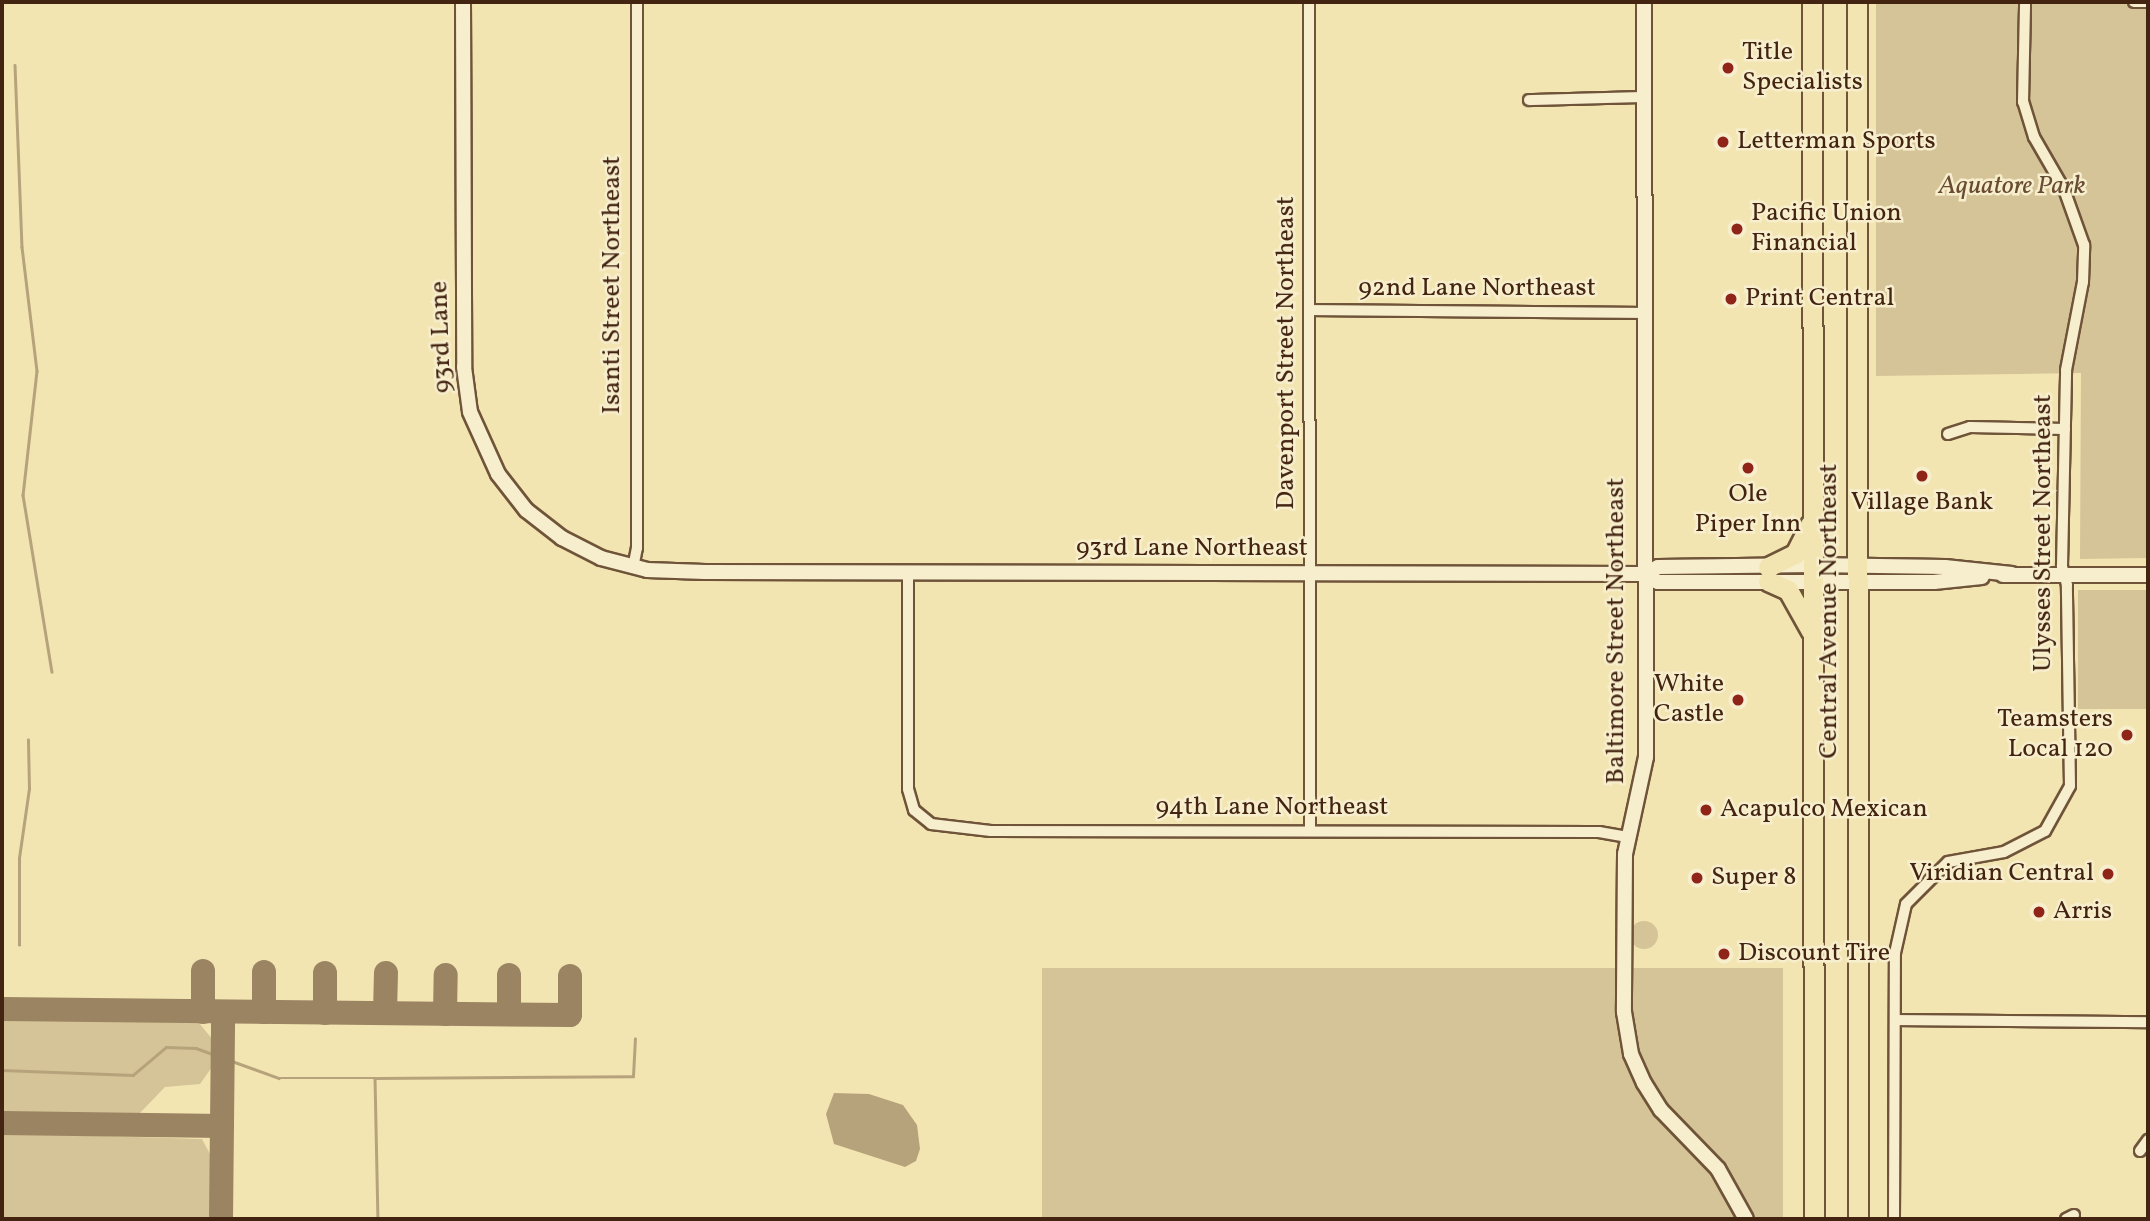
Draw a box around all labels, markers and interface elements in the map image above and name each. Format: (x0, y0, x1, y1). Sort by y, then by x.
place label: Title Specialists (1742, 37, 1863, 98)
marker: Title Specialists (1720, 60, 1736, 76)
place label: Letterman Sports (1737, 126, 1936, 158)
marker: Letterman Sports (1715, 134, 1731, 150)
street label: Isanti Street Northeast (597, 156, 629, 414)
park label: Aquatore Park (1938, 171, 2086, 203)
street label: Davenport Street Northeast (1271, 196, 1303, 510)
place label: Pacific Union Financial (1751, 198, 1902, 260)
marker: Pacific Union Financial (1729, 221, 1745, 237)
street label: 92nd Lane Northeast (1358, 273, 1596, 305)
street label: 93rd Lane (424, 280, 460, 394)
place label: Print Central (1745, 283, 1894, 315)
marker: Print Central (1723, 291, 1739, 307)
street label: Ulysses Street Northeast (2028, 394, 2060, 672)
marker: Ole Piper Inn (1740, 460, 1756, 476)
street label: Central Avenue Northeast (1814, 463, 1846, 759)
marker: Village Bank (1914, 468, 1930, 484)
street label: Baltimore Street Northeast (1601, 478, 1633, 784)
place label: Ole Piper Inn (1695, 479, 1801, 540)
place label: Village Bank (1851, 487, 1993, 519)
street label: 93rd Lane Northeast (1076, 533, 1308, 565)
place label: White Castle (1654, 669, 1724, 730)
marker: White Castle (1730, 692, 1746, 708)
place label: Teamsters Local 120 (1997, 704, 2113, 766)
marker: Teamsters Local 120 (2119, 727, 2135, 743)
street label: 94th Lane Northeast (1156, 792, 1388, 824)
place label: Acapulco Mexican (1720, 794, 1928, 826)
marker: Acapulco Mexican (1698, 802, 1714, 818)
place label: Viridian Central (1909, 858, 2094, 890)
place label: Super 8 (1711, 862, 1797, 894)
marker: Viridian Central (2100, 866, 2116, 882)
marker: Super 8 (1689, 870, 1705, 886)
place label: Arris (2053, 896, 2112, 928)
marker: Arris (2031, 904, 2047, 920)
place label: Discount Tire (1738, 938, 1891, 970)
marker: Discount Tire (1716, 946, 1732, 962)

